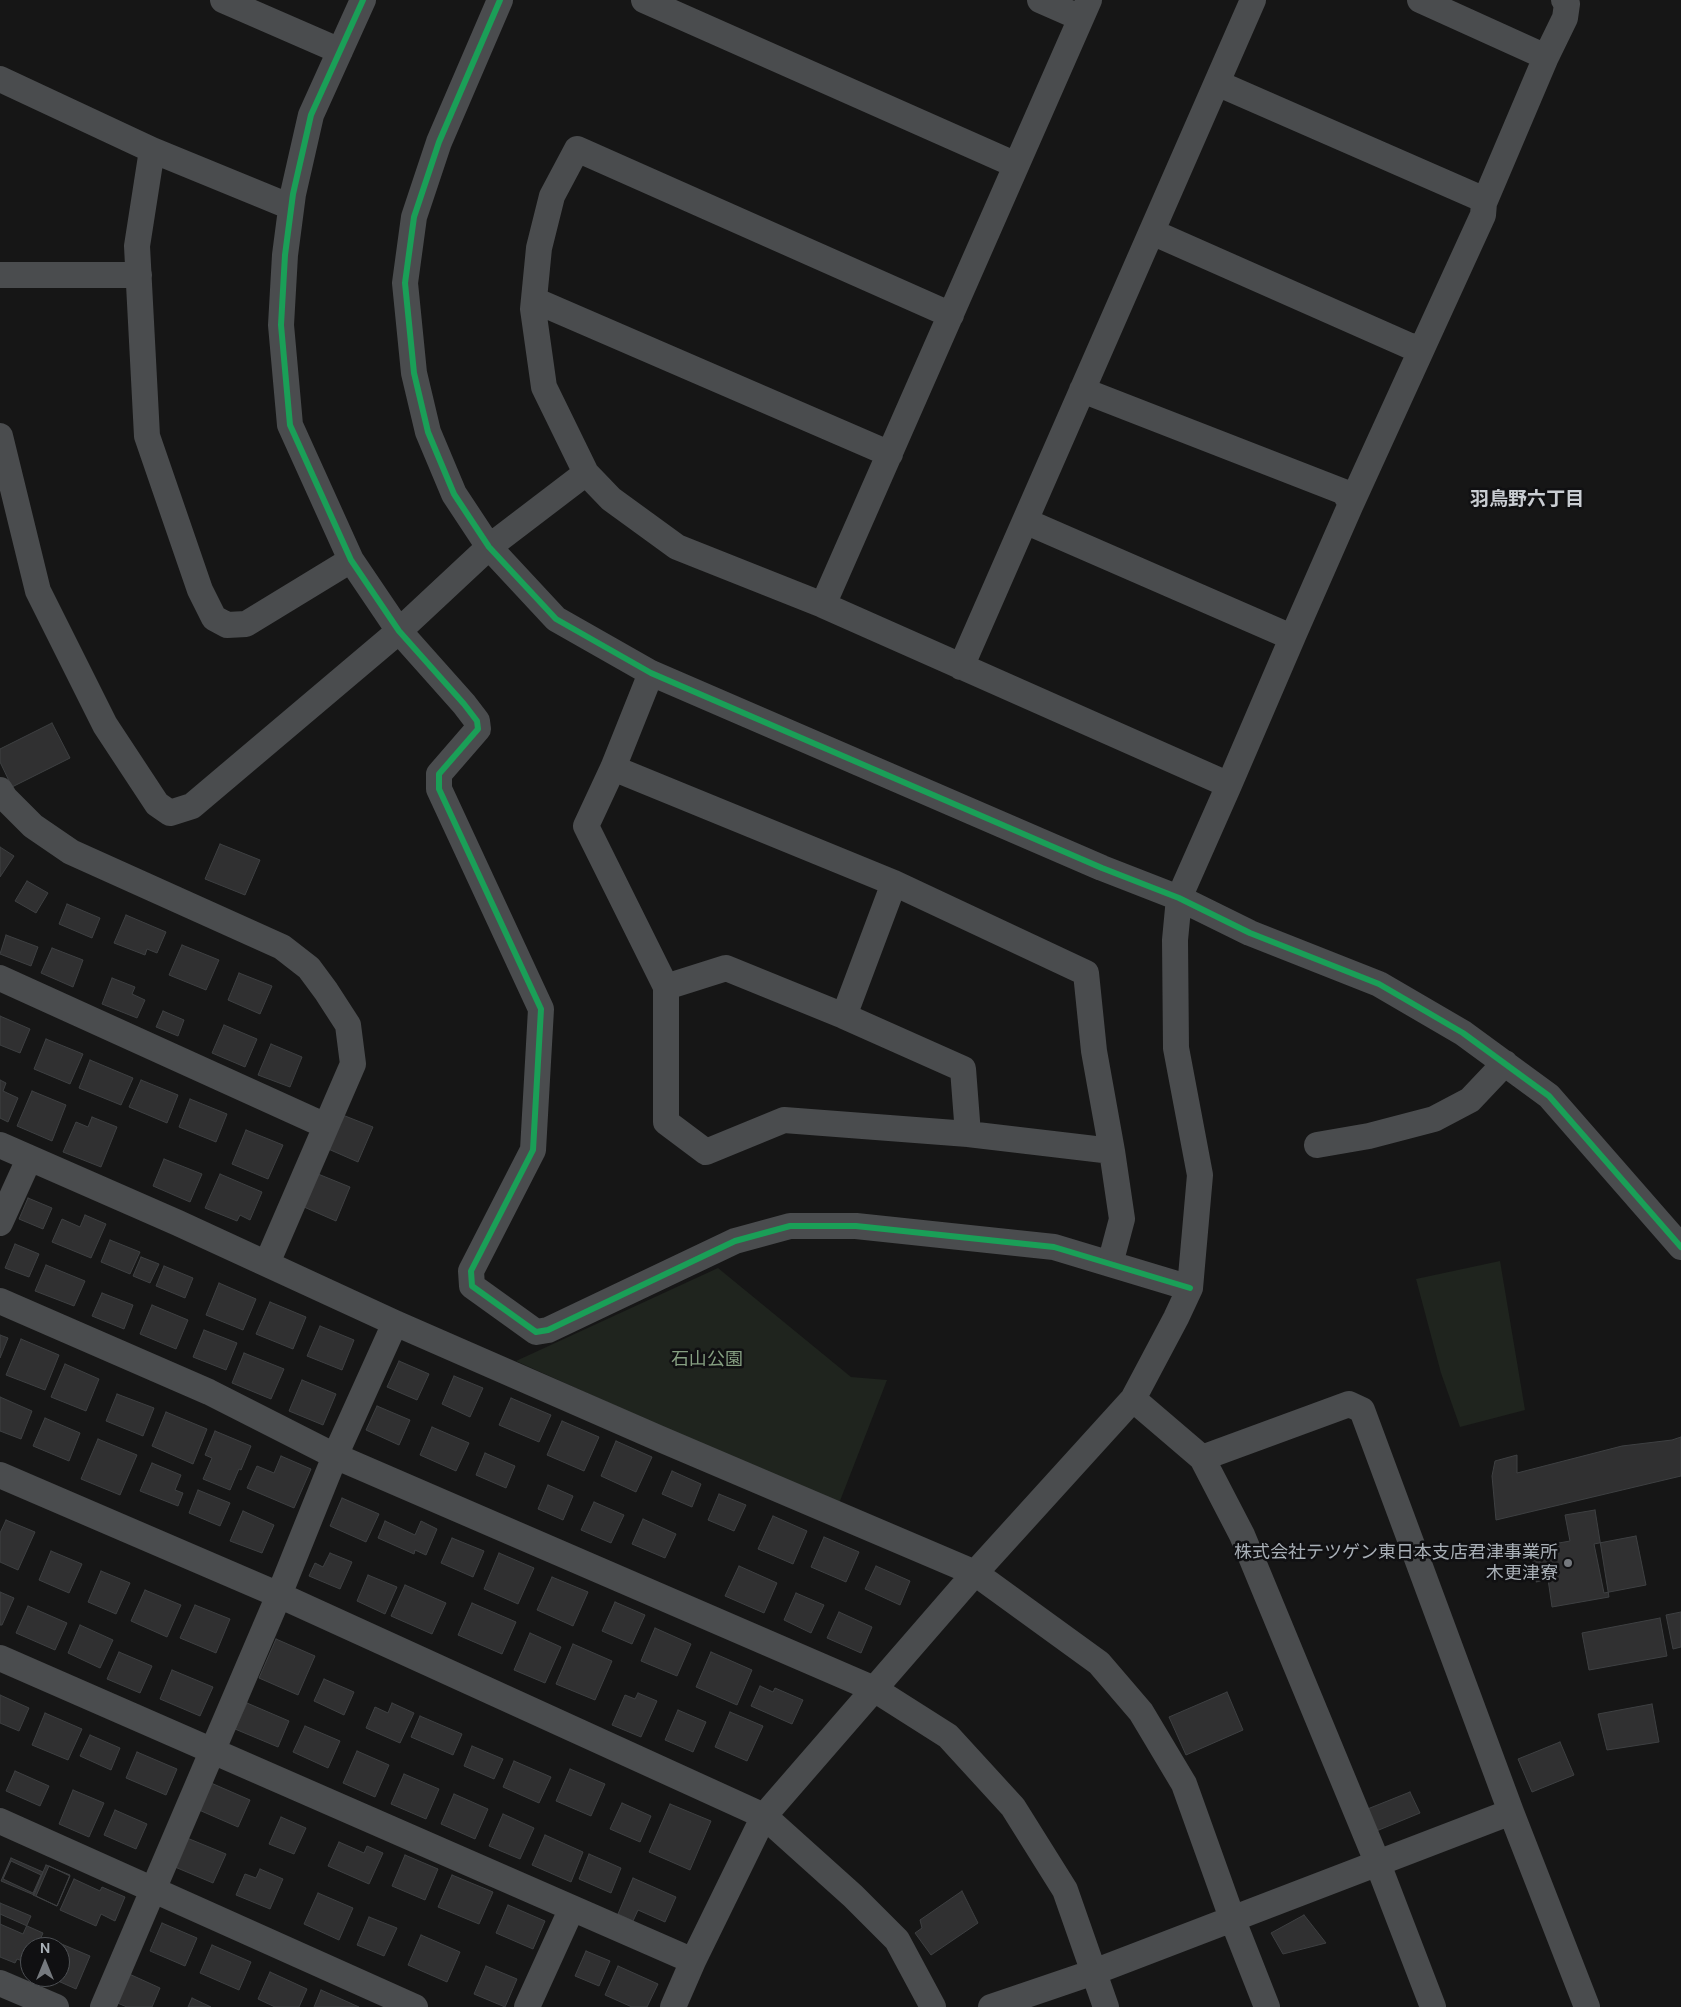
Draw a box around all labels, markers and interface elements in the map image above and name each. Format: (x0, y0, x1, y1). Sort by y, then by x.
district label: 羽鳥野六丁目 (1470, 489, 1584, 511)
park label: 石山公園 (671, 1349, 743, 1371)
place label: 株式会社テツゲン東日本支店君津事業所 木更津寮 (1234, 1542, 1558, 1585)
marker: 株式会社テツゲン東日本支店君津事業所 木更津寮 (1562, 1557, 1574, 1569)
north arrow (20, 1937, 70, 1987)
text: N (40, 1939, 50, 1957)

